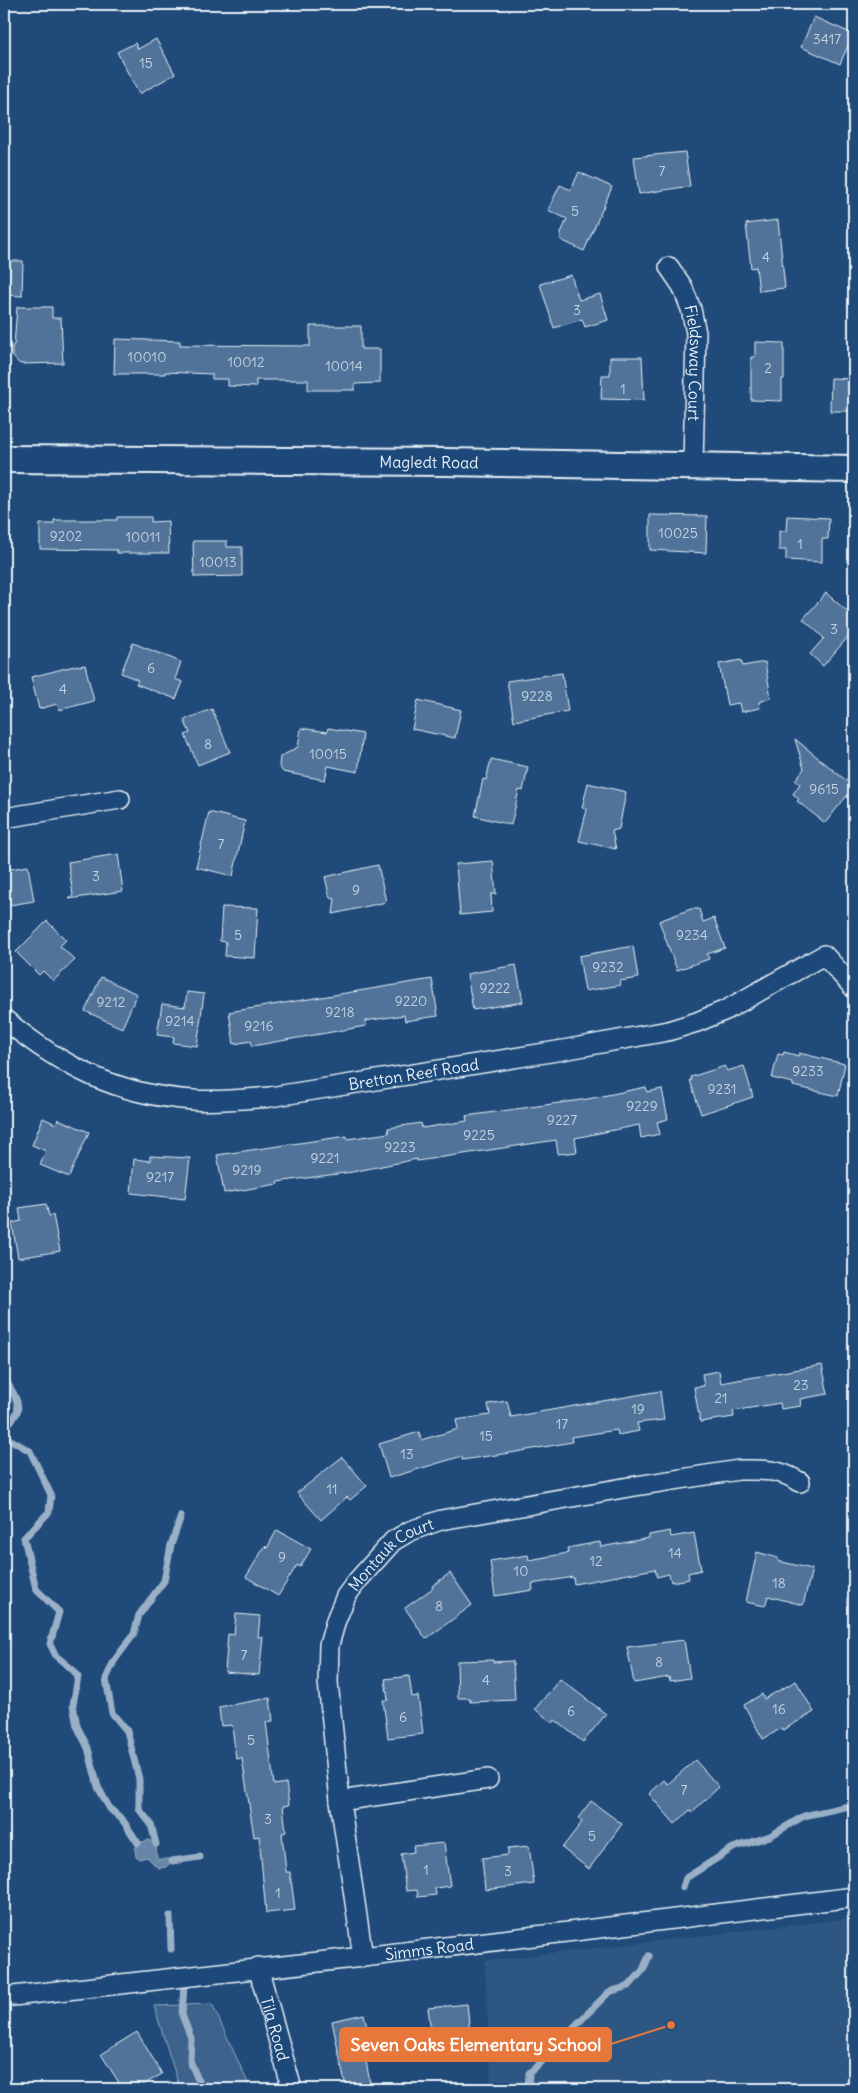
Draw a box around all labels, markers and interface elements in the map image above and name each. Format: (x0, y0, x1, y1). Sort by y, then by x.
house number: 3417 (813, 30, 841, 48)
house number: 15 (139, 54, 153, 72)
house number: 7 (659, 162, 666, 180)
house number: 5 (571, 202, 579, 220)
house number: 4 (762, 248, 770, 266)
house number: 3 (573, 301, 581, 319)
street label: Fieldsway Court (680, 303, 706, 422)
house number: 10010 (128, 348, 166, 366)
house number: 10012 (227, 353, 265, 371)
house number: 10014 (325, 357, 363, 375)
house number: 2 (764, 359, 772, 377)
house number: 1 (620, 380, 626, 398)
street label: Magledt Road (379, 452, 479, 473)
house number: 10025 (658, 524, 698, 542)
house number: 9202 (50, 527, 83, 545)
house number: 10011 (125, 528, 161, 546)
house number: 1 (797, 535, 803, 553)
house number: 10013 (199, 553, 237, 571)
house number: 3 (830, 620, 838, 638)
house number: 6 (147, 659, 155, 677)
house number: 4 (59, 680, 67, 698)
house number: 9228 (521, 687, 553, 705)
house number: 8 (204, 735, 212, 753)
house number: 10015 (309, 745, 347, 763)
house number: 9615 (809, 780, 839, 798)
house number: 7 (218, 835, 225, 853)
house number: 3 (92, 867, 100, 885)
house number: 9 (352, 881, 360, 899)
house number: 5 (234, 926, 242, 944)
house number: 9234 (676, 926, 708, 944)
house number: 9232 (592, 958, 624, 976)
house number: 9222 (479, 979, 511, 997)
house number: 9220 (395, 992, 427, 1010)
house number: 9212 (97, 993, 126, 1011)
house number: 9218 (325, 1003, 355, 1021)
house number: 9214 (165, 1012, 195, 1030)
house number: 9216 (244, 1017, 274, 1035)
street label: Bretton Reef Road (347, 1054, 480, 1094)
house number: 9233 (792, 1062, 824, 1080)
house number: 9231 (707, 1080, 737, 1098)
house number: 9229 (626, 1097, 658, 1115)
house number: 9227 (547, 1111, 577, 1129)
house number: 9225 (463, 1126, 495, 1144)
house number: 9223 (384, 1138, 416, 1156)
house number: 9221 (311, 1149, 339, 1167)
house number: 9219 (232, 1161, 262, 1179)
house number: 9217 (146, 1168, 174, 1186)
house number: 23 (793, 1376, 809, 1394)
house number: 21 (714, 1389, 728, 1407)
house number: 19 (631, 1400, 645, 1418)
house number: 17 (556, 1415, 568, 1433)
house number: 15 (479, 1427, 493, 1445)
house number: 13 (400, 1445, 414, 1463)
house number: 11 (326, 1480, 338, 1498)
street label: Montauk Court (343, 1513, 437, 1595)
house number: 14 (668, 1544, 682, 1562)
house number: 9 (278, 1548, 286, 1566)
house number: 12 (589, 1552, 603, 1570)
house number: 10 (514, 1562, 528, 1580)
house number: 18 (772, 1574, 786, 1592)
house number: 8 (435, 1597, 443, 1615)
house number: 7 (241, 1646, 248, 1664)
house number: 8 (655, 1653, 663, 1671)
house number: 4 (482, 1671, 490, 1689)
house number: 16 (772, 1700, 786, 1718)
house number: 6 (567, 1702, 575, 1720)
house number: 6 (399, 1708, 407, 1726)
house number: 5 (247, 1731, 255, 1749)
house number: 7 (681, 1781, 688, 1799)
house number: 3 (264, 1810, 272, 1828)
house number: 5 (588, 1827, 596, 1845)
house number: 1 (423, 1861, 429, 1879)
house number: 3 (504, 1862, 512, 1880)
house number: 1 (275, 1884, 281, 1902)
street label: Simms Road (384, 1934, 475, 1964)
street label: Tila Road (257, 1994, 294, 2063)
callout: Seven Oaks Elementary School (340, 2028, 611, 2061)
text: Seven Oaks Elementary School (351, 2033, 601, 2056)

